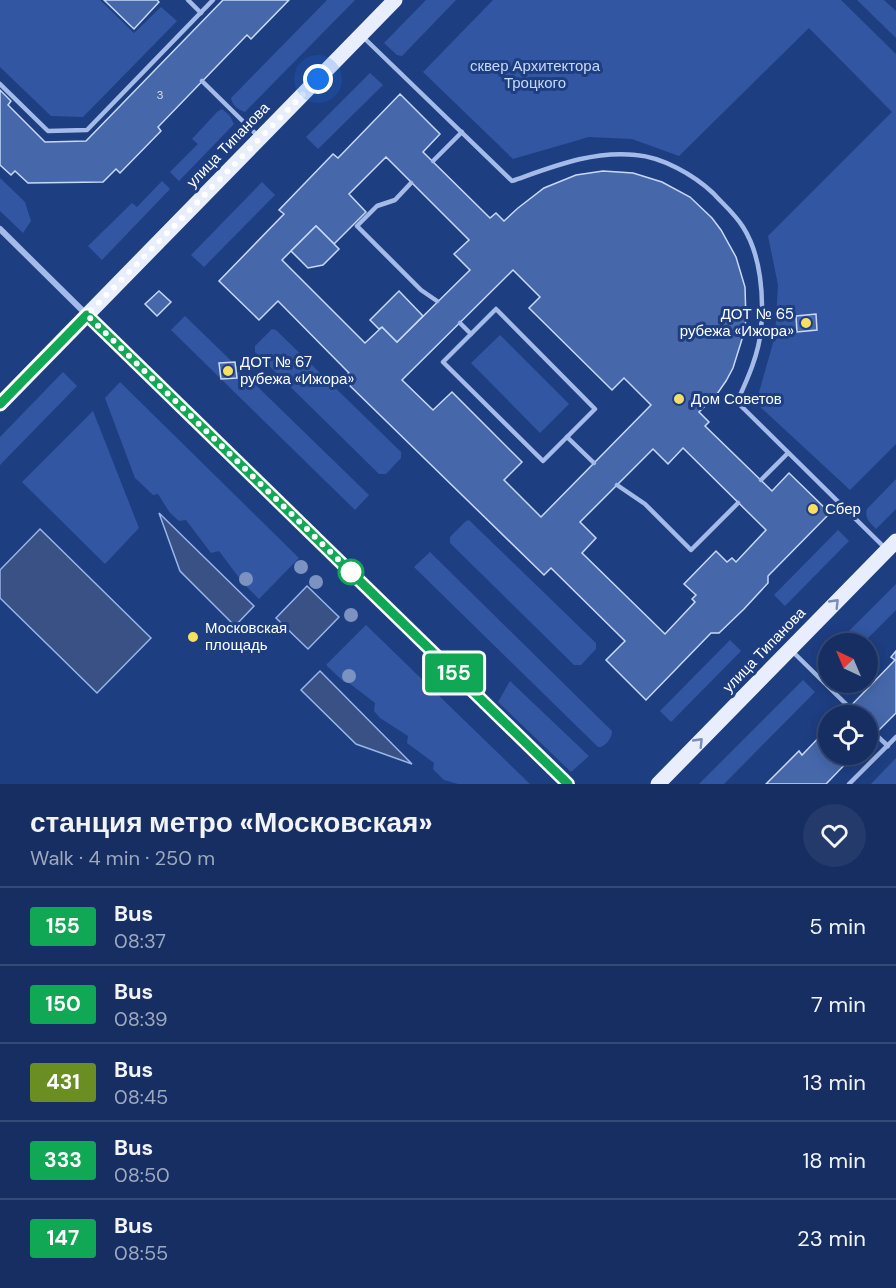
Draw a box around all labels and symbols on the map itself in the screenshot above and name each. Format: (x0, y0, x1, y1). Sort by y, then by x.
park label: сквер Архитектора Троцкого (470, 56, 601, 93)
your location (303, 64, 333, 94)
house number: 3 (156, 87, 164, 103)
street label: улица Типанова (182, 98, 274, 192)
place label: ДОТ № 65 рубежа «Ижора» (680, 304, 794, 341)
marker: ДОТ № 65 рубежа «Ижора» (799, 316, 813, 330)
place label: ДОТ № 67 рубежа «Ижора» (240, 352, 354, 389)
marker: ДОТ № 67 рубежа «Ижора» (221, 364, 235, 378)
place label: Дом Советов (691, 389, 782, 409)
marker: Дом Советов (672, 392, 686, 406)
place label: Сбер (825, 499, 861, 519)
marker: Сбер (806, 502, 820, 516)
unlabelled marker (338, 559, 364, 585)
one-way arrow (828, 599, 839, 610)
street label: улица Типанова (718, 603, 810, 697)
place label: Московская площадь (205, 618, 287, 655)
marker: Московская площадь (186, 630, 200, 644)
north arrow (818, 633, 878, 693)
line badge: 155 (420, 654, 488, 692)
one-way arrow (692, 739, 703, 749)

